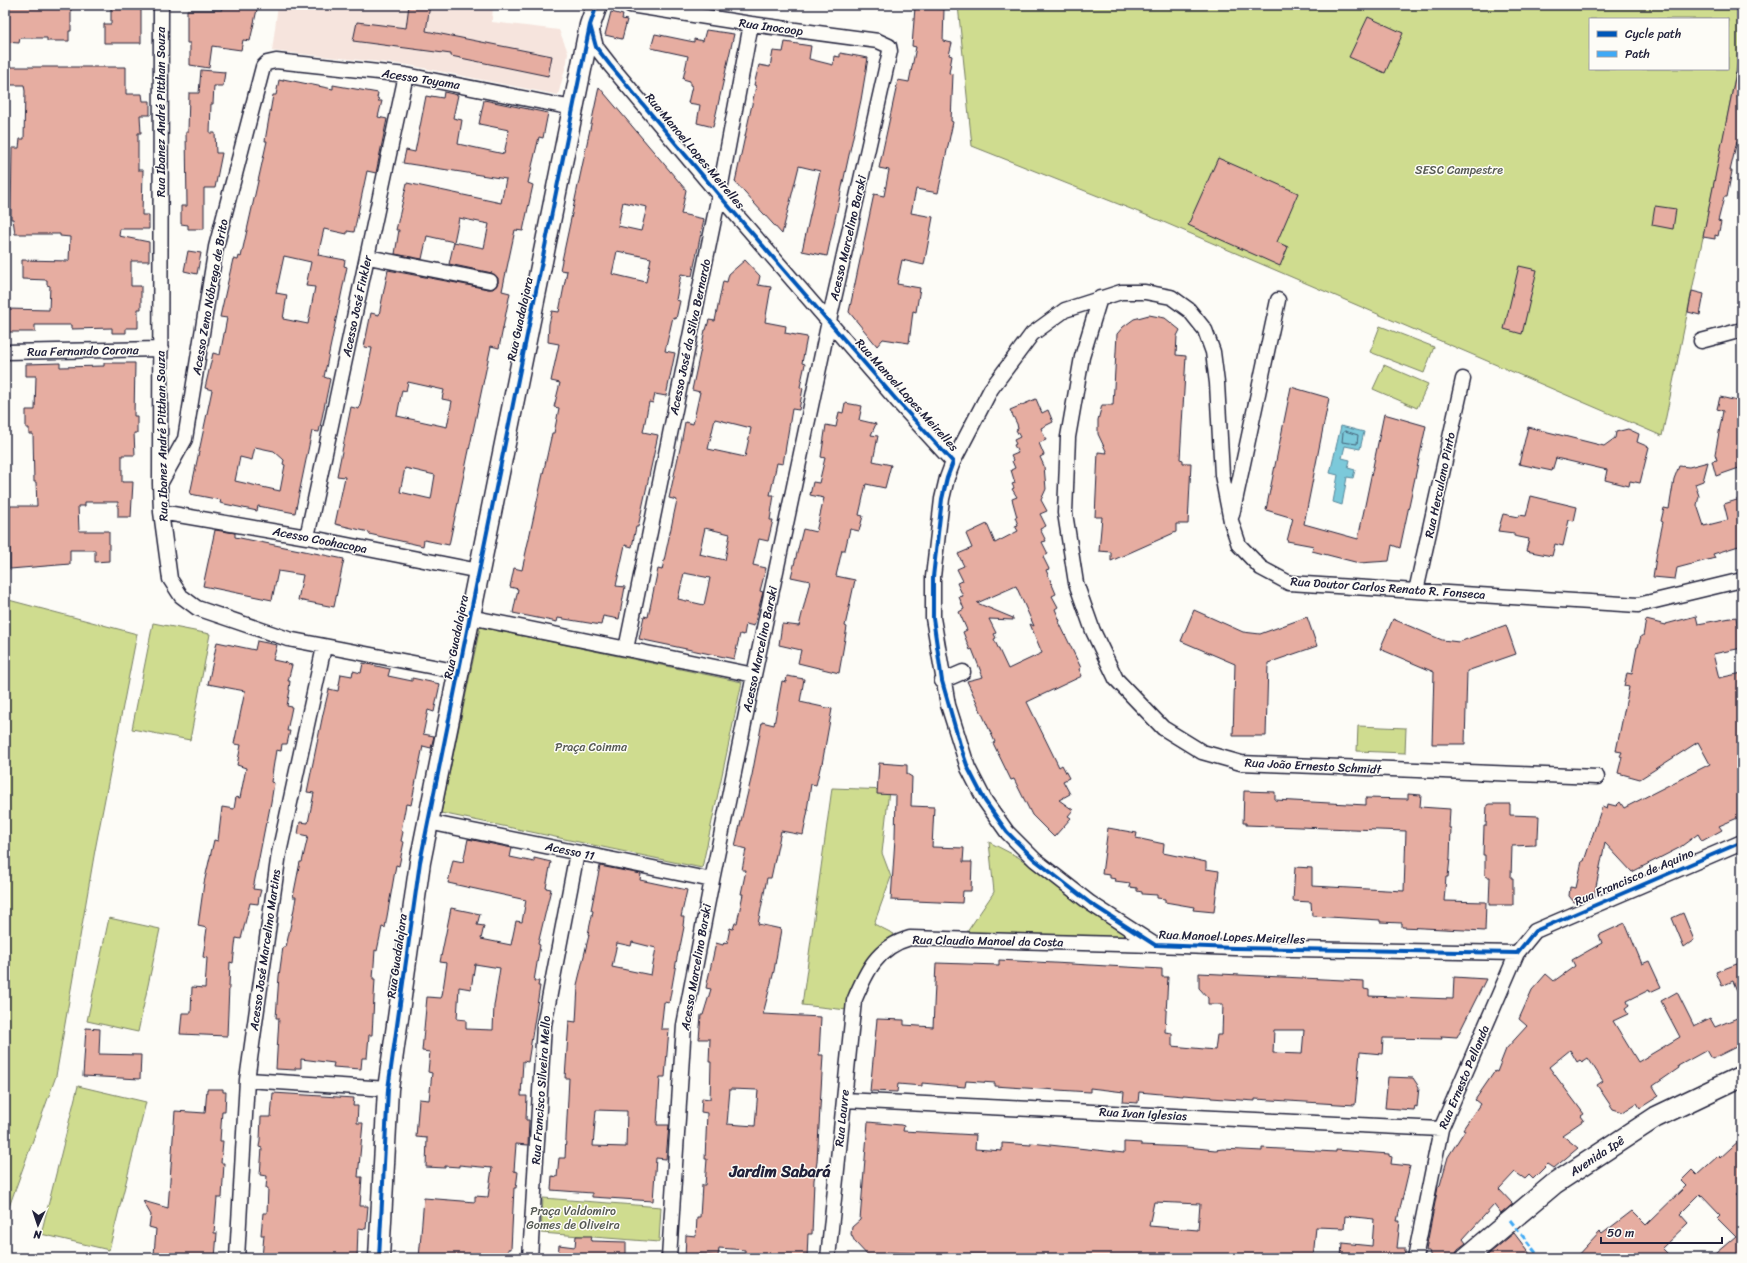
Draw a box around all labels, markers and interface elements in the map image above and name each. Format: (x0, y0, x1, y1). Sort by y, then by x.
street label: Rua Inocoop (738, 12, 805, 42)
legend (1589, 18, 1729, 70)
text: Cycle path (1625, 23, 1681, 45)
street label: Rua Ibanez André Pitthan Souza (150, 26, 172, 197)
text: Path (1625, 43, 1650, 65)
street label: Acesso Toyama (379, 62, 463, 96)
street label: Rua Manoel Lopes Meirelles (640, 88, 751, 215)
park label: SESC Campestre (1415, 159, 1503, 181)
street label: Acesso Marcelino Barski (823, 173, 873, 304)
street label: Acesso Zeno Nóbrega de Brito (185, 217, 235, 378)
street label: Acesso José Finkler (335, 252, 379, 360)
street label: Acesso José da Silva Bernardo (663, 257, 717, 418)
street label: Rua Guadalajara (500, 274, 540, 363)
street label: Rua Manoel Lopes Meirelles (850, 333, 964, 457)
street label: Rua Fernando Corona (27, 339, 140, 363)
street label: Rua Ibanez André Pitthan Souza (149, 350, 174, 521)
street label: Rua Herculano Pinto (1418, 430, 1462, 540)
street label: Acesso Coohacopa (270, 520, 369, 560)
street label: Rua Doutor Carlos Renato R. Fonseca (1290, 570, 1486, 606)
street label: Acesso Marcelino Barski (736, 583, 784, 715)
street label: Rua Guadalajara (437, 592, 475, 681)
park label: Praça Coinma (555, 736, 628, 758)
street label: Rua João Ernesto Schmidt (1244, 751, 1383, 781)
street label: Acesso 11 (542, 835, 597, 867)
street label: Rua Francisco de Aquino (1571, 842, 1697, 912)
street label: Acesso José Marcelino Martins (243, 868, 287, 1033)
street label: Acesso Marcelino Barski (674, 901, 718, 1033)
street label: Rua Guadalajara (380, 911, 414, 1000)
street label: Rua Manoel Lopes Meirelles (1158, 923, 1306, 951)
street label: Rua Claudio Manoel da Costa (912, 929, 1064, 953)
street label: Rua Francisco Silveira Mello (525, 1015, 557, 1165)
street label: Rua Ernesto Pellanda (1432, 1022, 1496, 1132)
street label: Rua Louvre (828, 1088, 856, 1148)
street label: Rua Ivan Iglesias (1099, 1101, 1188, 1127)
street label: Avenida Ipê (1564, 1130, 1629, 1183)
district label: Jardim Sabará (729, 1157, 830, 1186)
park label: Praça Valdomiro Gomes de Oliveira (526, 1200, 620, 1236)
north arrow (18, 1205, 58, 1245)
scale bar (1601, 1219, 1722, 1245)
text: 50 m (1607, 1222, 1634, 1244)
text: N (33, 1225, 43, 1244)

